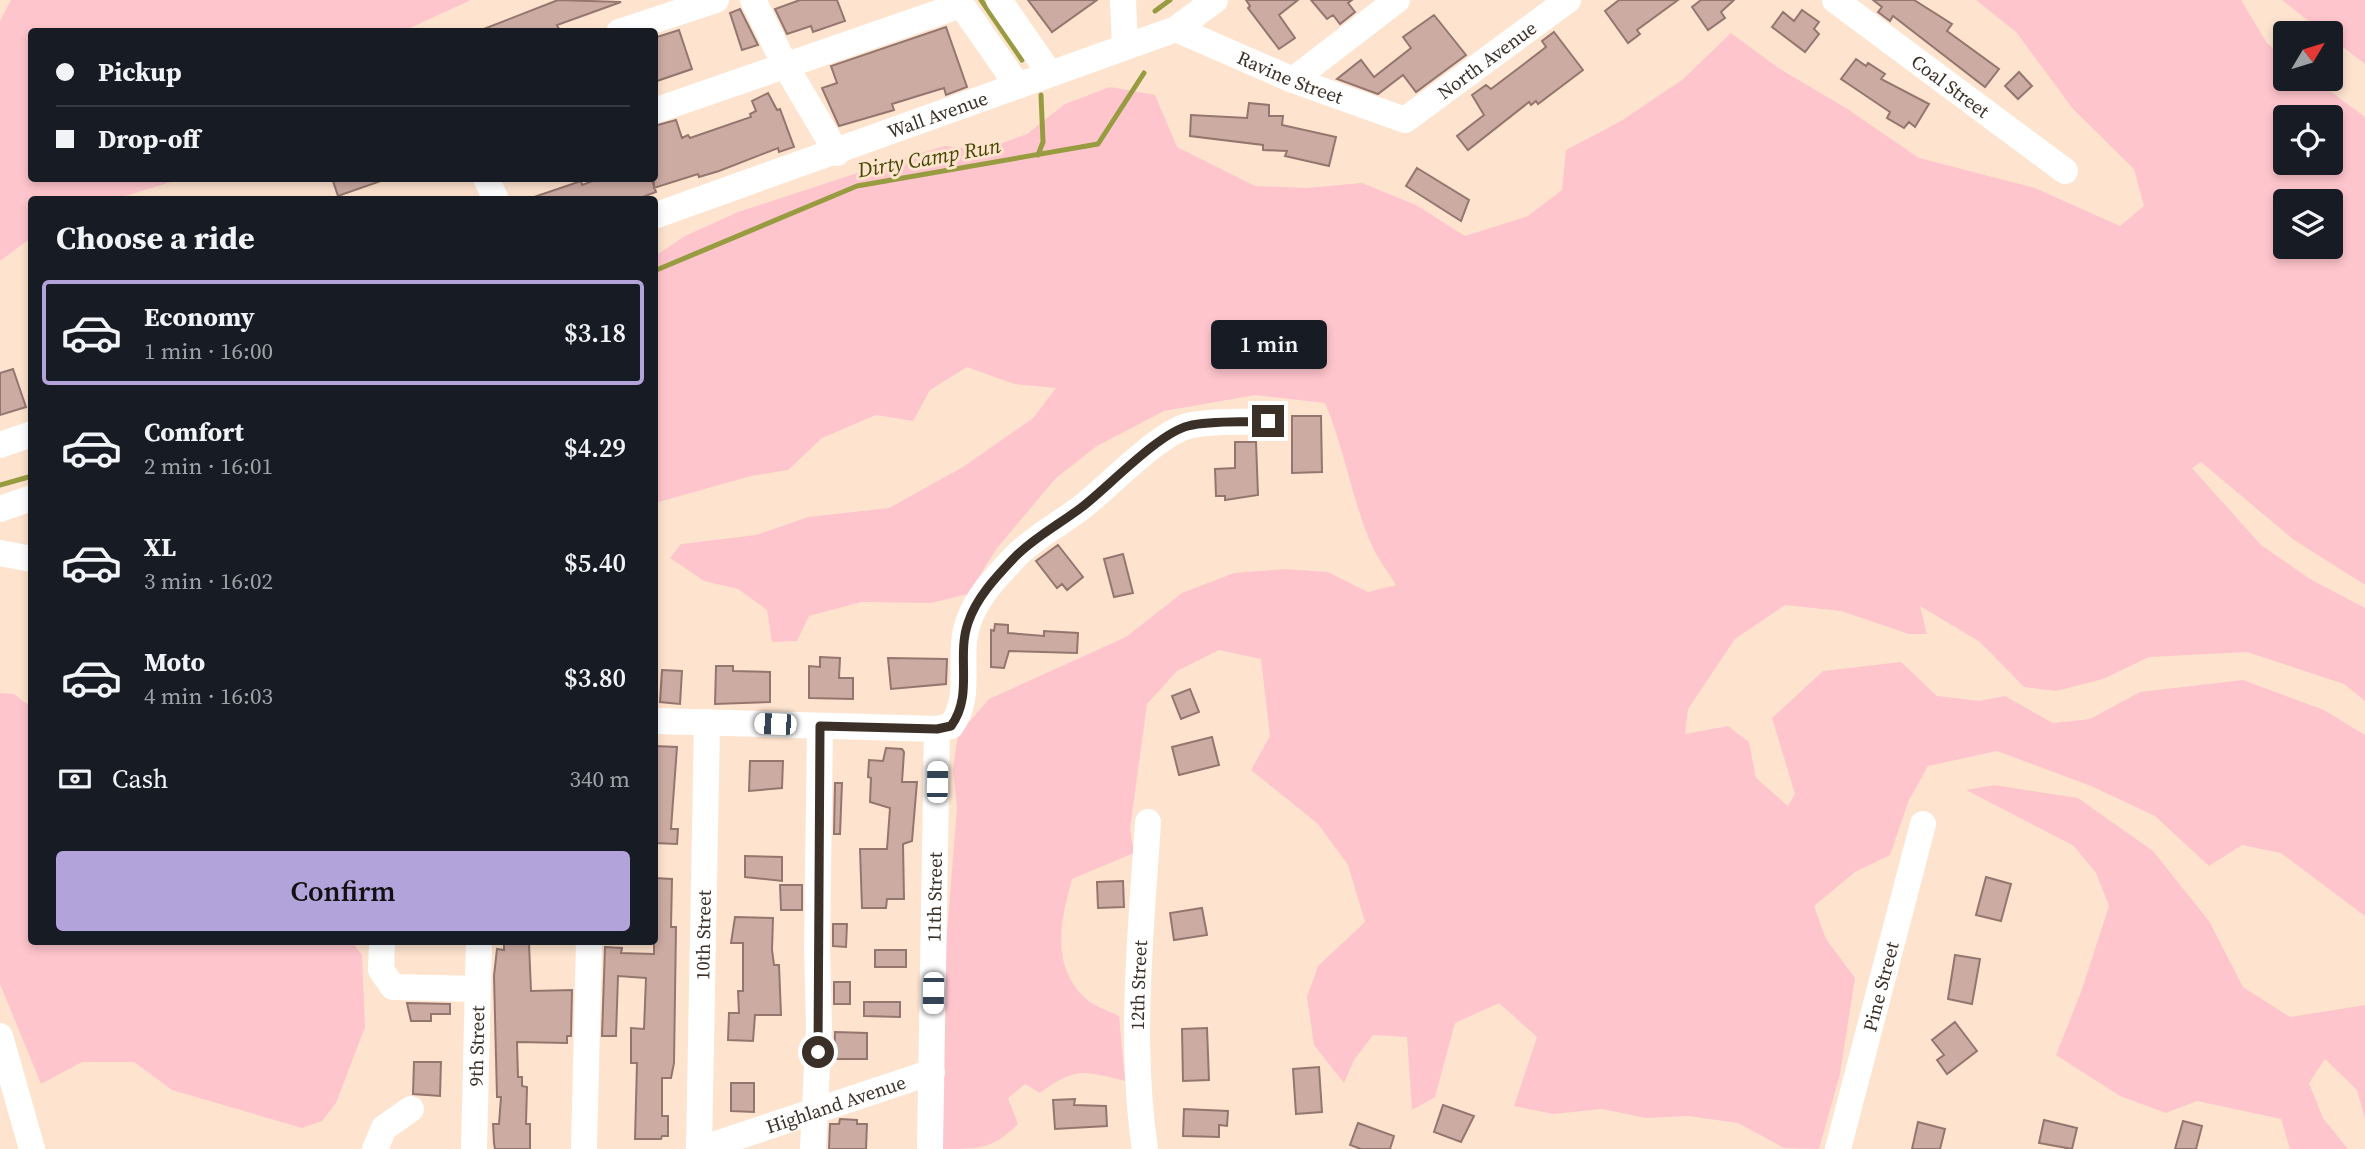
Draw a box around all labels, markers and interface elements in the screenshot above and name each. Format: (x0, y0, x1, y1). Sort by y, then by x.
street label: North Avenue (1432, 15, 1542, 105)
north arrow (2273, 21, 2343, 91)
map controls (2273, 21, 2343, 259)
street label: Ravine Street (1233, 44, 1347, 110)
street label: Coal Street (1906, 48, 1996, 124)
text: Pickup (98, 54, 182, 90)
street label: Wall Avenue (884, 85, 991, 144)
button: locate (2273, 105, 2343, 175)
text: Drop-off (98, 121, 200, 157)
water label: Dirty Camp Run (854, 131, 1003, 185)
button: layers (2273, 189, 2343, 259)
text: Choose a ride (56, 216, 255, 260)
text: Economy (144, 299, 255, 335)
icon: car (60, 301, 123, 364)
text: $3.18 (564, 315, 626, 351)
callout: 1 min (1210, 320, 1326, 368)
text: 1 min (1239, 328, 1299, 360)
text: 1 min · 16:00 (144, 335, 273, 367)
route end (1252, 405, 1284, 437)
text: Comfort (144, 414, 244, 450)
icon: car (60, 416, 123, 479)
text: $4.29 (564, 430, 626, 466)
text: 2 min · 16:01 (144, 450, 273, 482)
text: XL (144, 529, 176, 565)
icon: car (60, 531, 123, 594)
text: $5.40 (564, 545, 626, 581)
text: 3 min · 16:02 (144, 565, 273, 597)
text: Moto (144, 644, 205, 680)
icon: car (60, 646, 123, 709)
text: $3.80 (564, 660, 626, 696)
text: 4 min · 16:03 (144, 680, 273, 712)
car (754, 713, 797, 735)
icon: cash (56, 760, 94, 798)
text: Cash (112, 761, 168, 797)
car (927, 761, 948, 803)
text: 340 m (569, 763, 630, 795)
button: Confirm (56, 851, 630, 931)
street label: 11th Street (920, 851, 948, 942)
street label: 10th Street (689, 889, 717, 980)
street label: Pine Street (1856, 938, 1905, 1034)
street label: 12th Street (1124, 939, 1153, 1031)
car (923, 972, 944, 1014)
street label: 9th Street (463, 1005, 490, 1087)
route start (802, 1036, 834, 1068)
street label: Highland Avenue (762, 1069, 909, 1140)

